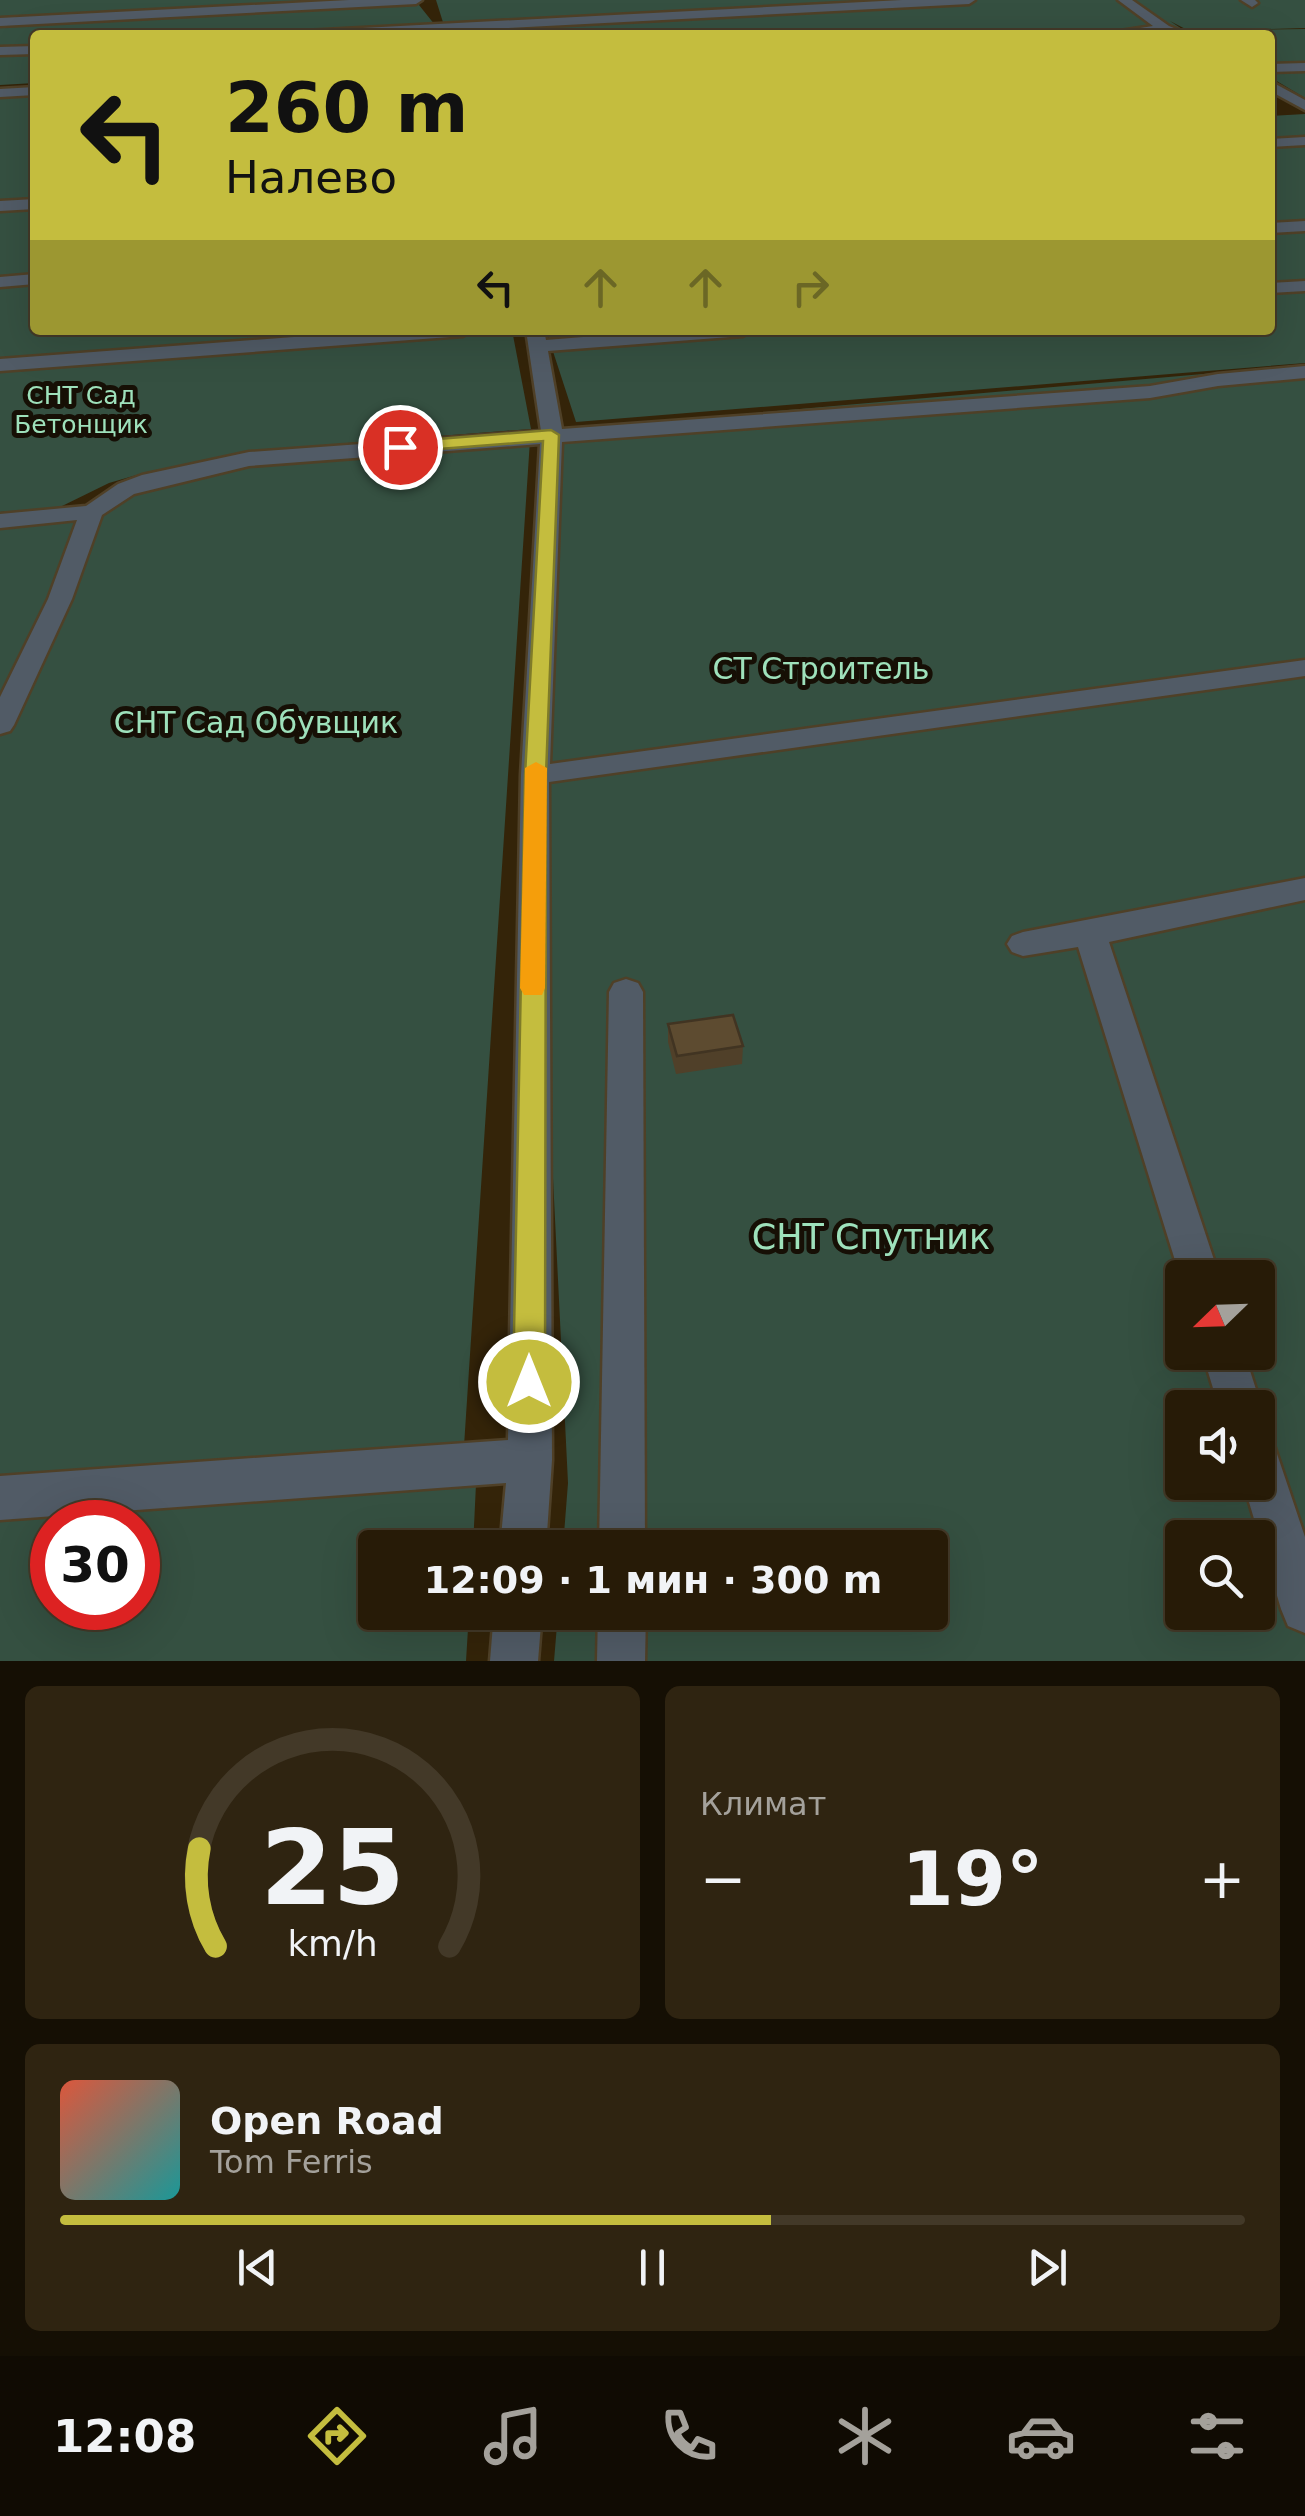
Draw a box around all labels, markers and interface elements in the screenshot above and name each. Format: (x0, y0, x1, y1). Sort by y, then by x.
text: 260 m (225, 67, 468, 149)
icon: left (60, 70, 190, 200)
text: Налево (225, 151, 397, 204)
icon: left (468, 260, 523, 315)
icon: ahead (573, 260, 628, 315)
icon: ahead (678, 260, 733, 315)
icon: right (783, 260, 838, 315)
park label: СНТ Сад Бетонщик (14, 381, 148, 439)
pin (358, 405, 443, 490)
icon: arrive (373, 420, 428, 475)
park label: СТ Строитель (713, 651, 929, 686)
park label: СНТ Сад Обувщик (114, 705, 398, 740)
park label: СНТ Спутник (752, 1217, 990, 1257)
north arrow (1165, 1260, 1275, 1370)
map controls (1165, 1260, 1275, 1630)
position arrow (477, 1330, 581, 1434)
button: sound (1165, 1390, 1275, 1500)
speed limit sign: 30 (30, 1500, 160, 1630)
button: search (1165, 1520, 1275, 1630)
text: 12:09 · 1 мин · 300 m (424, 1558, 882, 1602)
text: Климат (700, 1785, 826, 1823)
text: 25 (260, 1807, 405, 1929)
text: 19° (902, 1835, 1043, 1923)
text: − (700, 1847, 746, 1911)
text: + (1199, 1847, 1245, 1911)
text: km/h (287, 1923, 378, 1964)
text: Open Road (210, 2099, 444, 2143)
text: Tom Ferris (210, 2143, 373, 2181)
icon: previous (230, 2240, 285, 2295)
icon: pause (625, 2240, 680, 2295)
icon: next (1020, 2240, 1075, 2295)
icon: directions (302, 2401, 372, 2471)
icon: music (478, 2401, 548, 2471)
icon: phone (654, 2401, 724, 2471)
icon: climate (830, 2401, 900, 2471)
icon: car (1006, 2401, 1076, 2471)
icon: filters (1182, 2401, 1252, 2471)
text: 12:08 (53, 2410, 196, 2463)

